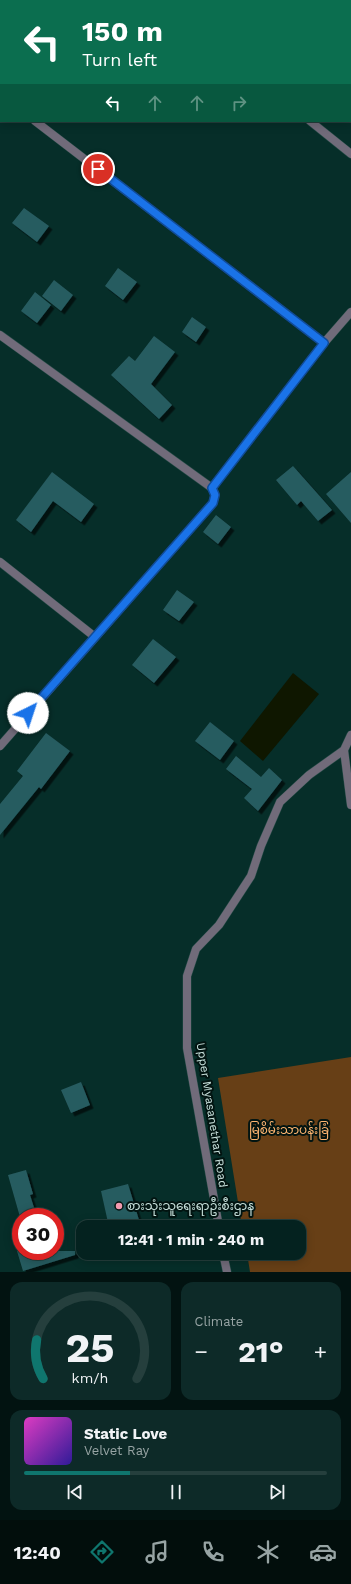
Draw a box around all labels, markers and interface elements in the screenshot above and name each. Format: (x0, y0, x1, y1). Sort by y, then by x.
text: 150 m (82, 15, 163, 48)
icon: left (16, 16, 68, 68)
text: Turn left (82, 49, 157, 70)
icon: left (102, 92, 124, 114)
icon: ahead (144, 92, 166, 114)
icon: ahead (186, 92, 208, 114)
icon: right (228, 92, 250, 114)
pin (81, 152, 115, 186)
icon: arrive (87, 158, 109, 180)
position arrow (7, 692, 49, 734)
street label: Upper Myasanethar Road (194, 1041, 230, 1189)
park label: မြစိမ်းသာပန်းခြံ (249, 1121, 329, 1140)
place label: စားသုံးသူရေးရာဦးစီးဌာန (127, 1197, 254, 1216)
marker: စားသုံးသူရေးရာဦးစီးဌာန (114, 1201, 124, 1211)
speed limit sign: 30 (12, 1208, 64, 1260)
text: 12:41 · 1 min · 240 m (118, 1231, 264, 1249)
text: Climate (195, 1314, 243, 1329)
text: 25 (66, 1323, 115, 1372)
text: 21° (238, 1334, 284, 1369)
text: − (195, 1339, 208, 1364)
text: + (314, 1339, 327, 1364)
text: km/h (72, 1370, 109, 1386)
text: Static Love (84, 1425, 167, 1443)
text: Velvet Ray (84, 1443, 149, 1458)
icon: previous (64, 1481, 86, 1503)
icon: pause (165, 1481, 187, 1503)
icon: next (266, 1481, 288, 1503)
icon: directions (88, 1538, 116, 1566)
icon: music (143, 1538, 171, 1566)
icon: phone (199, 1538, 227, 1566)
icon: climate (254, 1538, 282, 1566)
icon: car (309, 1538, 337, 1566)
text: 12:40 (14, 1542, 61, 1563)

